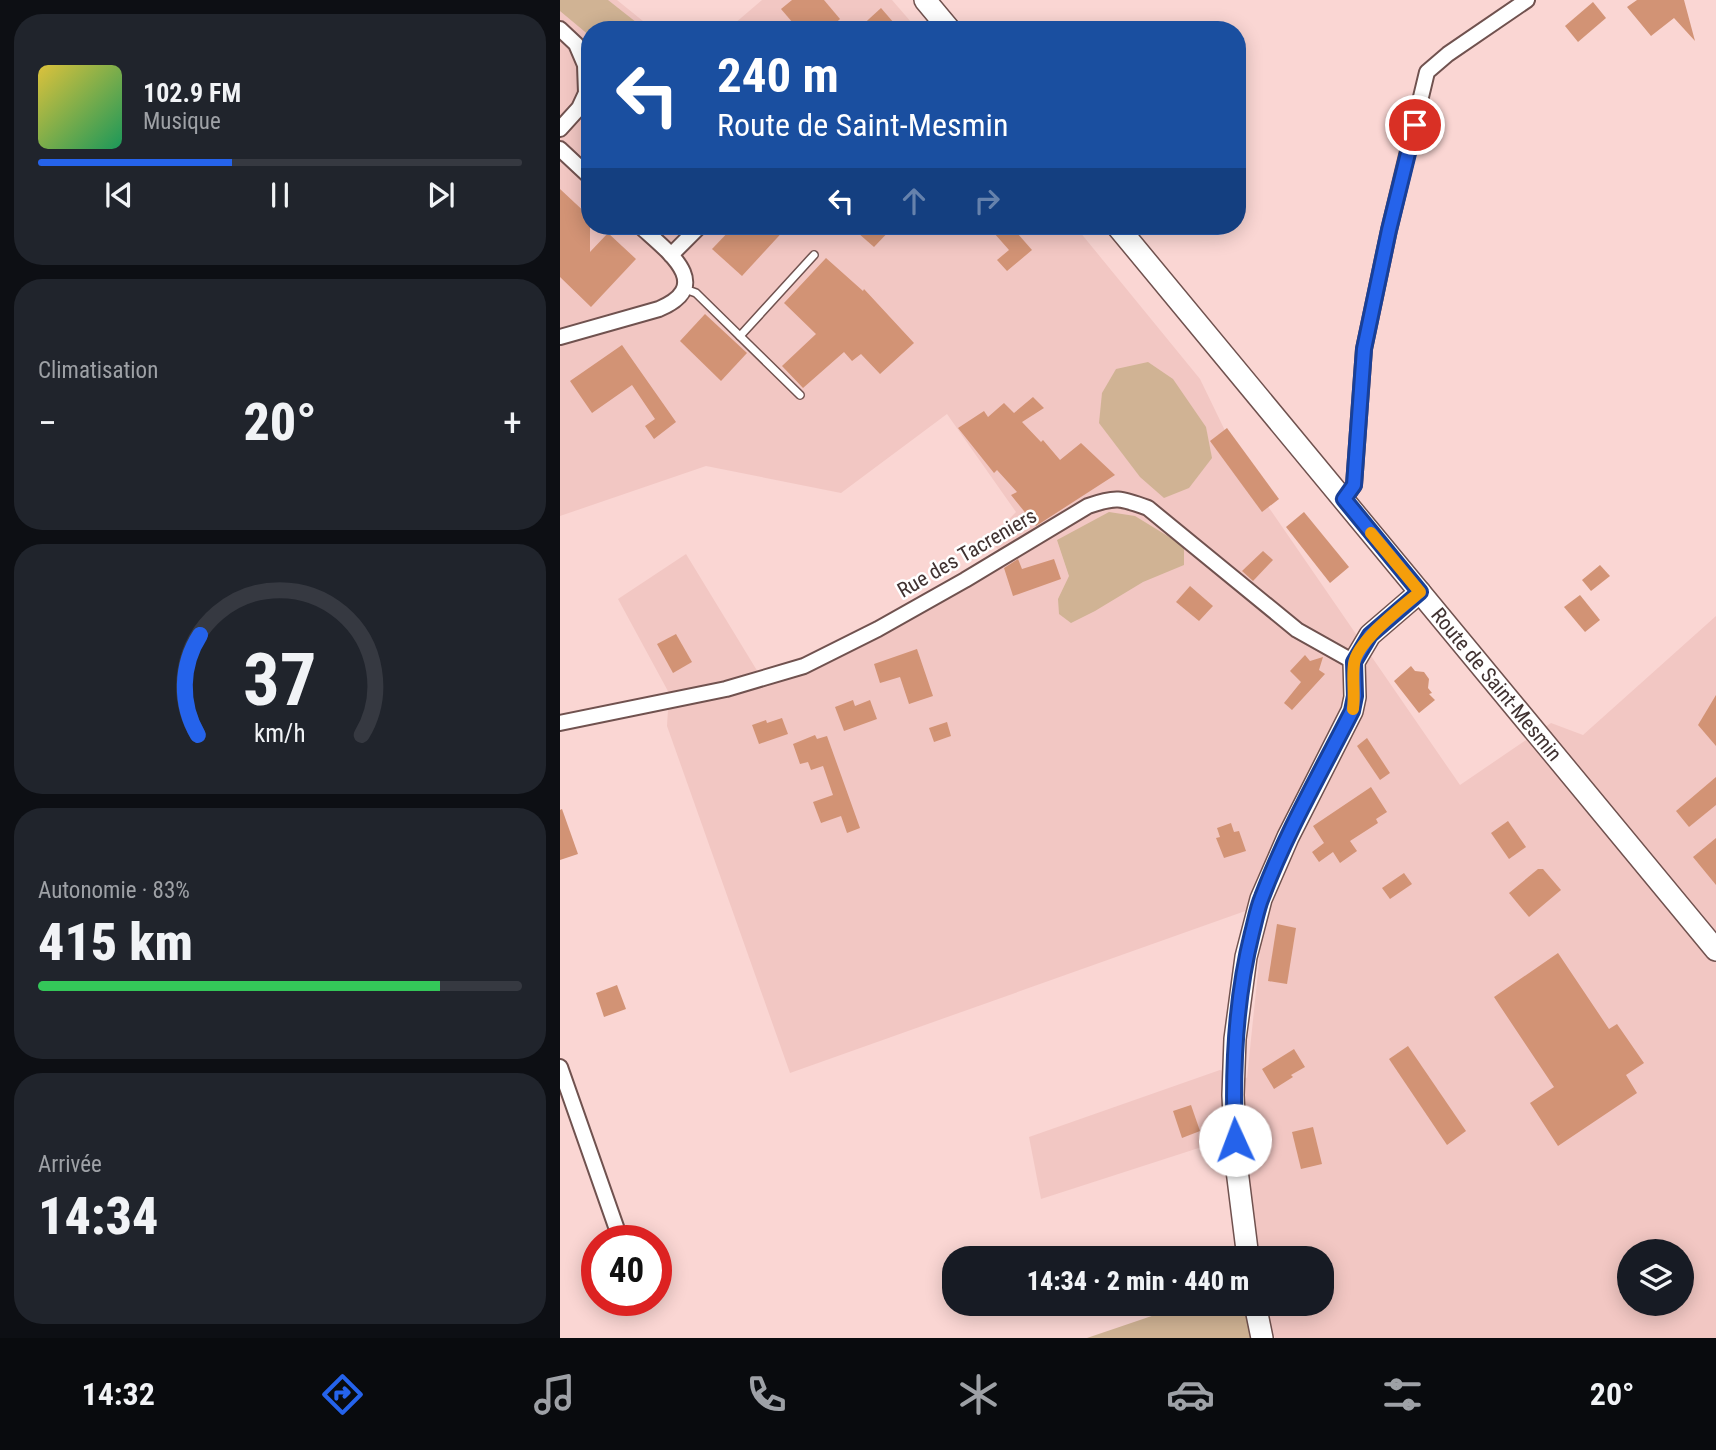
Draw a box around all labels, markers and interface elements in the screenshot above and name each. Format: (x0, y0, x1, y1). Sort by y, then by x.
text: 240 m (717, 47, 839, 104)
icon: left (602, 49, 693, 140)
text: 102.9 FM (143, 78, 241, 108)
pin (1385, 95, 1445, 155)
text: Route de Saint-Mesmin (717, 106, 1008, 144)
icon: arrive (1396, 106, 1434, 144)
text: Musique (143, 108, 221, 135)
icon: previous (100, 176, 138, 214)
icon: pause (261, 176, 299, 214)
icon: next (422, 176, 460, 214)
icon: left (822, 182, 860, 220)
icon: ahead (895, 182, 933, 220)
icon: right (968, 182, 1006, 220)
text: Climatisation (38, 357, 158, 384)
text: 20° (243, 392, 317, 453)
text: − (38, 401, 57, 445)
text: + (503, 401, 522, 445)
street label: Rue des Tacreniers (893, 503, 1041, 603)
street label: Route de Saint-Mesmin (1426, 603, 1567, 766)
text: 37 (243, 637, 317, 723)
text: km/h (254, 719, 306, 748)
text: Autonomie · 83% (38, 877, 190, 904)
text: 415 km (38, 912, 193, 973)
position arrow (1198, 1103, 1272, 1177)
text: Arrivée (38, 1151, 102, 1178)
text: 14:34 (38, 1186, 158, 1247)
speed limit sign: 40 (581, 1225, 672, 1316)
map controls (1617, 1239, 1694, 1316)
button: layers (1617, 1239, 1694, 1316)
text: 14:34 · 2 min · 440 m (1027, 1266, 1249, 1296)
icon: directions (318, 1370, 367, 1419)
icon: music (530, 1370, 579, 1419)
icon: phone (742, 1370, 791, 1419)
icon: climate (954, 1370, 1003, 1419)
icon: car (1166, 1370, 1215, 1419)
icon: filters (1378, 1370, 1427, 1419)
text: 14:32 (81, 1375, 155, 1413)
text: 20° (1590, 1375, 1634, 1413)

